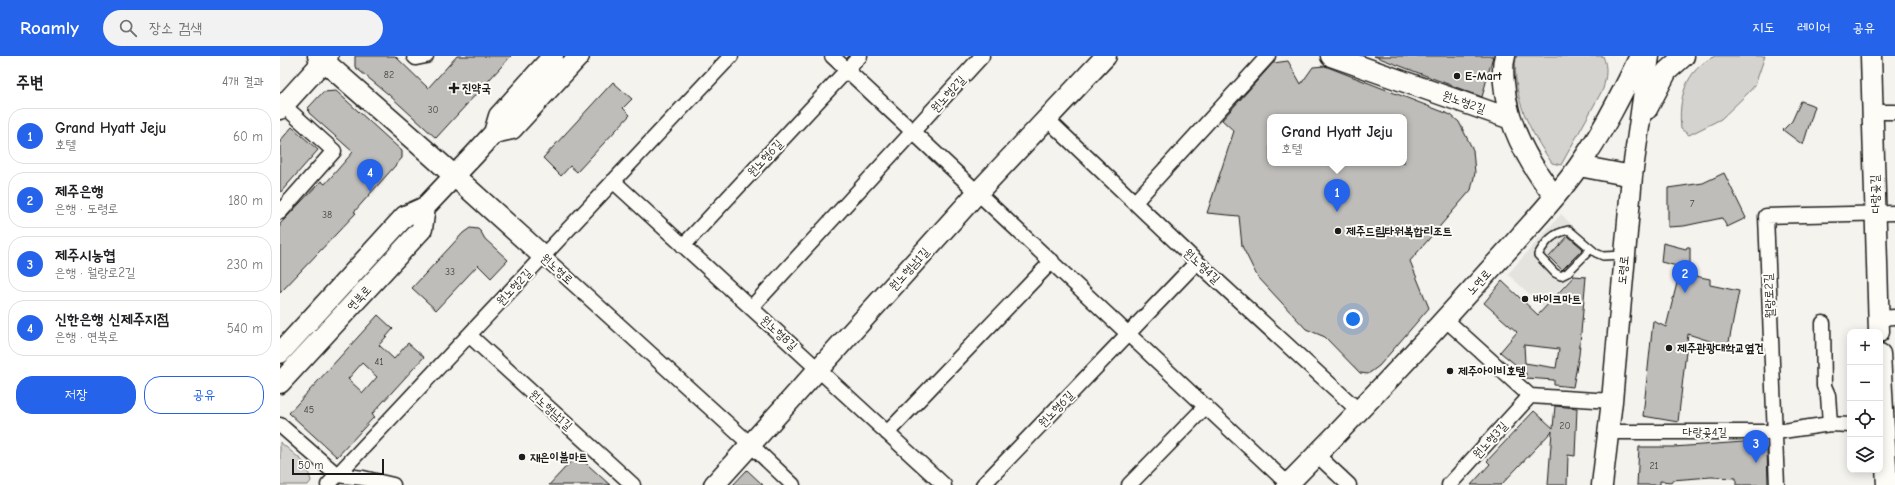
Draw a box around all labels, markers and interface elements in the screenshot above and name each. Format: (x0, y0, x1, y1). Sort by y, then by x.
search box (103, 10, 383, 46)
text: Roamly (20, 17, 79, 39)
icon: search (117, 17, 139, 39)
text: 장소 검색 (149, 19, 202, 37)
text: 지도 (1752, 19, 1775, 36)
text: 레이어 (1797, 19, 1830, 36)
text: 공유 (1852, 19, 1875, 36)
house number: 82 (384, 69, 394, 81)
place label: E-Mart (1465, 69, 1503, 83)
marker: E-Mart (1452, 71, 1462, 81)
street label: 원노형2길 (928, 72, 968, 115)
text: 주변 (16, 73, 43, 92)
text: 4개 결과 (222, 74, 264, 89)
place label: 진약국 (462, 81, 491, 95)
marker: 진약국 (449, 83, 459, 93)
street label: 원노형2길 (1440, 88, 1488, 116)
house number: 30 (427, 104, 439, 116)
popup (1267, 114, 1407, 166)
text: Grand Hyatt Jeju (55, 119, 166, 137)
text: Grand Hyatt Jeju (1281, 123, 1393, 141)
text: 1 (27, 129, 33, 144)
text: 60 m (233, 129, 263, 144)
street label: 원노형6길 (744, 136, 786, 179)
text: 호텔 (55, 137, 76, 152)
text: 호텔 (1281, 141, 1302, 156)
pin: 4 (357, 159, 383, 192)
street label: 다랑곶길 (1867, 174, 1883, 214)
pin: 1 (1324, 179, 1350, 212)
text: 제주은행 (55, 182, 103, 200)
text: 2 (27, 193, 33, 208)
text: 180 m (228, 193, 263, 208)
house number: 7 (1690, 198, 1695, 210)
text: 은행 · 도령로 (55, 201, 118, 216)
house number: 38 (322, 209, 332, 221)
place label: 제주드림타워복합리조트 (1346, 224, 1453, 238)
marker: 제주드림타워복합리조트 (1333, 226, 1343, 236)
street label: 원노형남1길 (886, 244, 932, 293)
text: 제주시농협 (55, 246, 115, 264)
street label: 원노형4길 (1181, 246, 1223, 287)
street label: 원노형로 (538, 251, 576, 287)
street label: 도령로 (1615, 255, 1631, 285)
text: 3 (27, 257, 33, 272)
text: 230 m (227, 257, 263, 272)
pin: 2 (1672, 260, 1698, 293)
text: 은행 · 월랑로2길 (55, 265, 136, 280)
house number: 33 (445, 266, 455, 278)
street label: 원노형2길 (494, 266, 535, 308)
street label: 노연로 (1464, 267, 1494, 297)
street label: 월랑로2길 (1761, 273, 1777, 319)
street label: 연북로 (344, 283, 374, 313)
place label: 바이크마트 (1533, 292, 1582, 306)
marker: 바이크마트 (1520, 294, 1530, 304)
your location (1343, 309, 1363, 329)
text: 신한은행 신제주지점 (55, 310, 169, 328)
street label: 원노형8길 (758, 313, 801, 353)
text: 4 (27, 321, 33, 336)
text: 540 m (227, 321, 263, 336)
text: 은행 · 연북로 (55, 329, 118, 344)
map controls (1847, 329, 1883, 473)
button: + (1847, 329, 1883, 365)
place label: 제주관광대학교옆건 (1677, 341, 1764, 355)
marker: 제주관광대학교옆건 (1664, 343, 1674, 353)
house number: 41 (375, 356, 383, 368)
place label: 제주아이비호텔 (1458, 364, 1526, 378)
button: − (1847, 365, 1883, 401)
marker: 제주아이비호텔 (1445, 366, 1455, 376)
button: 저장 (16, 376, 136, 414)
button: 공유 (144, 376, 264, 414)
street label: 원노형남1길 (527, 387, 576, 433)
street label: 원노형6길 (1035, 388, 1077, 430)
button: locate (1847, 401, 1883, 437)
house number: 45 (304, 404, 314, 416)
street label: 원노형3길 (1470, 418, 1510, 461)
house number: 20 (1559, 420, 1571, 432)
street label: 다랑곶4길 (1683, 425, 1728, 439)
pin: 3 (1743, 430, 1769, 463)
button: layers (1847, 437, 1883, 473)
place label: 재은이불마트 (530, 450, 588, 464)
marker: 재은이불마트 (517, 452, 527, 462)
scale bar (292, 457, 384, 476)
text: 50 m (298, 459, 323, 472)
house number: 21 (1649, 460, 1659, 472)

